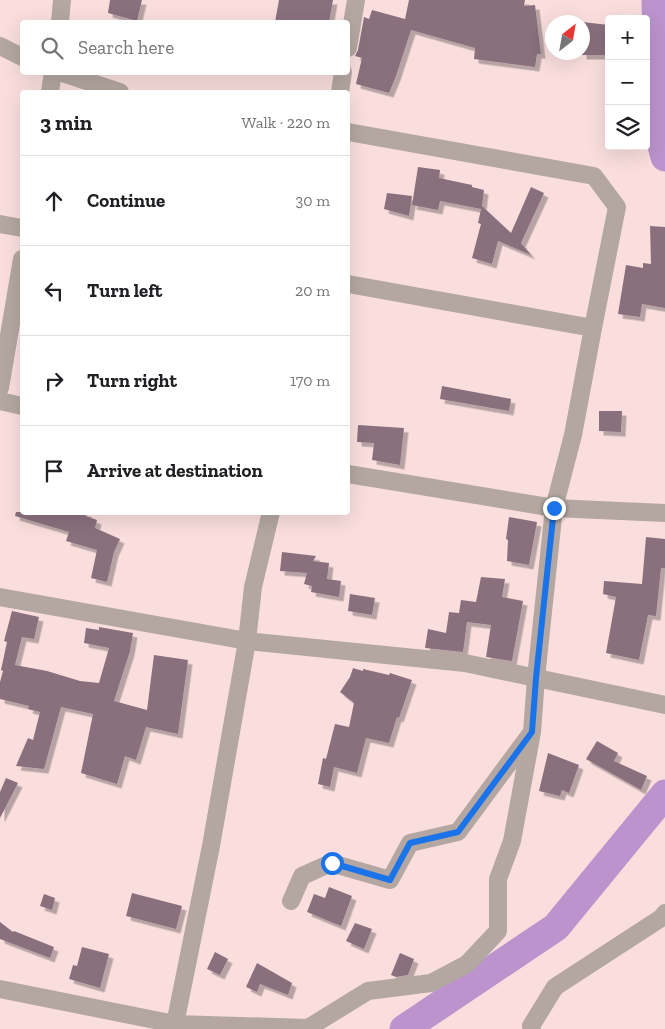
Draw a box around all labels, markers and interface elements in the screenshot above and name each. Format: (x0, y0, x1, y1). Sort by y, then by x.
north arrow (545, 15, 590, 60)
map controls (605, 15, 650, 150)
button: + (605, 15, 650, 60)
search box (20, 20, 350, 75)
icon: search (38, 34, 66, 62)
text: Search here (78, 36, 174, 59)
button: − (605, 60, 650, 105)
button: layers (605, 105, 650, 150)
text: 3 min (40, 110, 92, 135)
text: Walk · 220 m (242, 113, 330, 132)
icon: ahead (40, 187, 68, 215)
text: Continue (87, 189, 165, 212)
text: 30 m (296, 191, 330, 210)
icon: left (40, 277, 68, 305)
text: Turn left (87, 279, 162, 302)
text: 20 m (295, 281, 330, 300)
icon: right (40, 367, 68, 395)
text: Turn right (87, 369, 177, 392)
text: 170 m (290, 371, 330, 390)
icon: arrive (40, 457, 68, 485)
text: Arrive at destination (87, 459, 263, 482)
route end (543, 497, 566, 520)
route start (321, 852, 344, 875)

